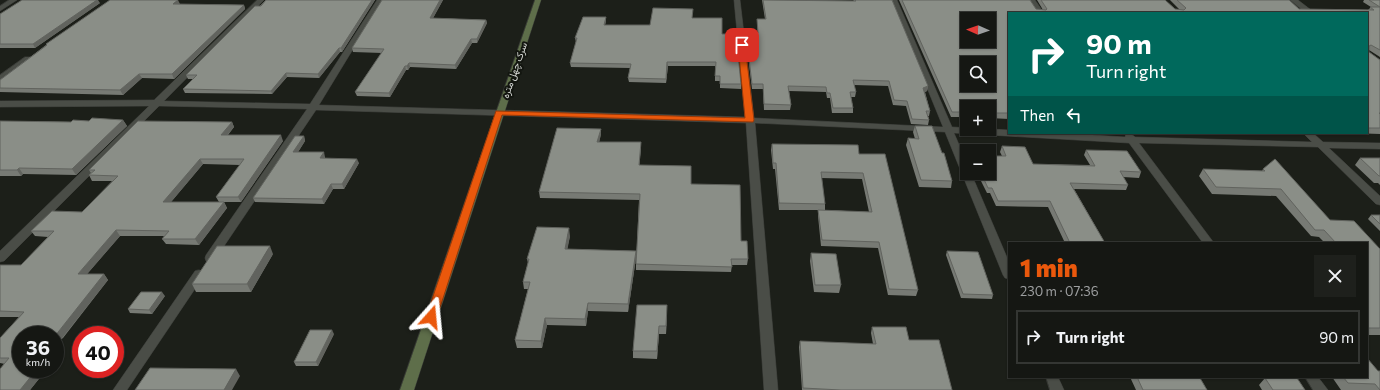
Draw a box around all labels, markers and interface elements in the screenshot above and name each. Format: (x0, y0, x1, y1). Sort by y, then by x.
north arrow (960, 12, 996, 48)
map controls (960, 12, 996, 180)
text: 90 m (1086, 26, 1152, 60)
pin (725, 28, 759, 62)
icon: right (1020, 28, 1072, 80)
icon: arrive (731, 34, 753, 56)
street label: سرک چهل متره (499, 40, 531, 100)
button: search (960, 56, 996, 92)
text: Turn right (1086, 60, 1166, 82)
button: + (960, 100, 996, 136)
icon: left (1063, 104, 1085, 126)
text: Then (1020, 106, 1055, 124)
button: − (960, 144, 996, 180)
text: 1 min (1020, 253, 1078, 282)
button: close (1314, 255, 1356, 297)
text: 230 m · 07:36 (1020, 283, 1099, 299)
position arrow (410, 296, 452, 338)
speed limit sign: 40 (72, 326, 124, 378)
icon: right (1022, 326, 1044, 348)
text: Turn right (1056, 328, 1125, 346)
text: 90 m (1319, 328, 1354, 346)
text: 36 (26, 335, 50, 359)
text: km/h (26, 356, 50, 368)

